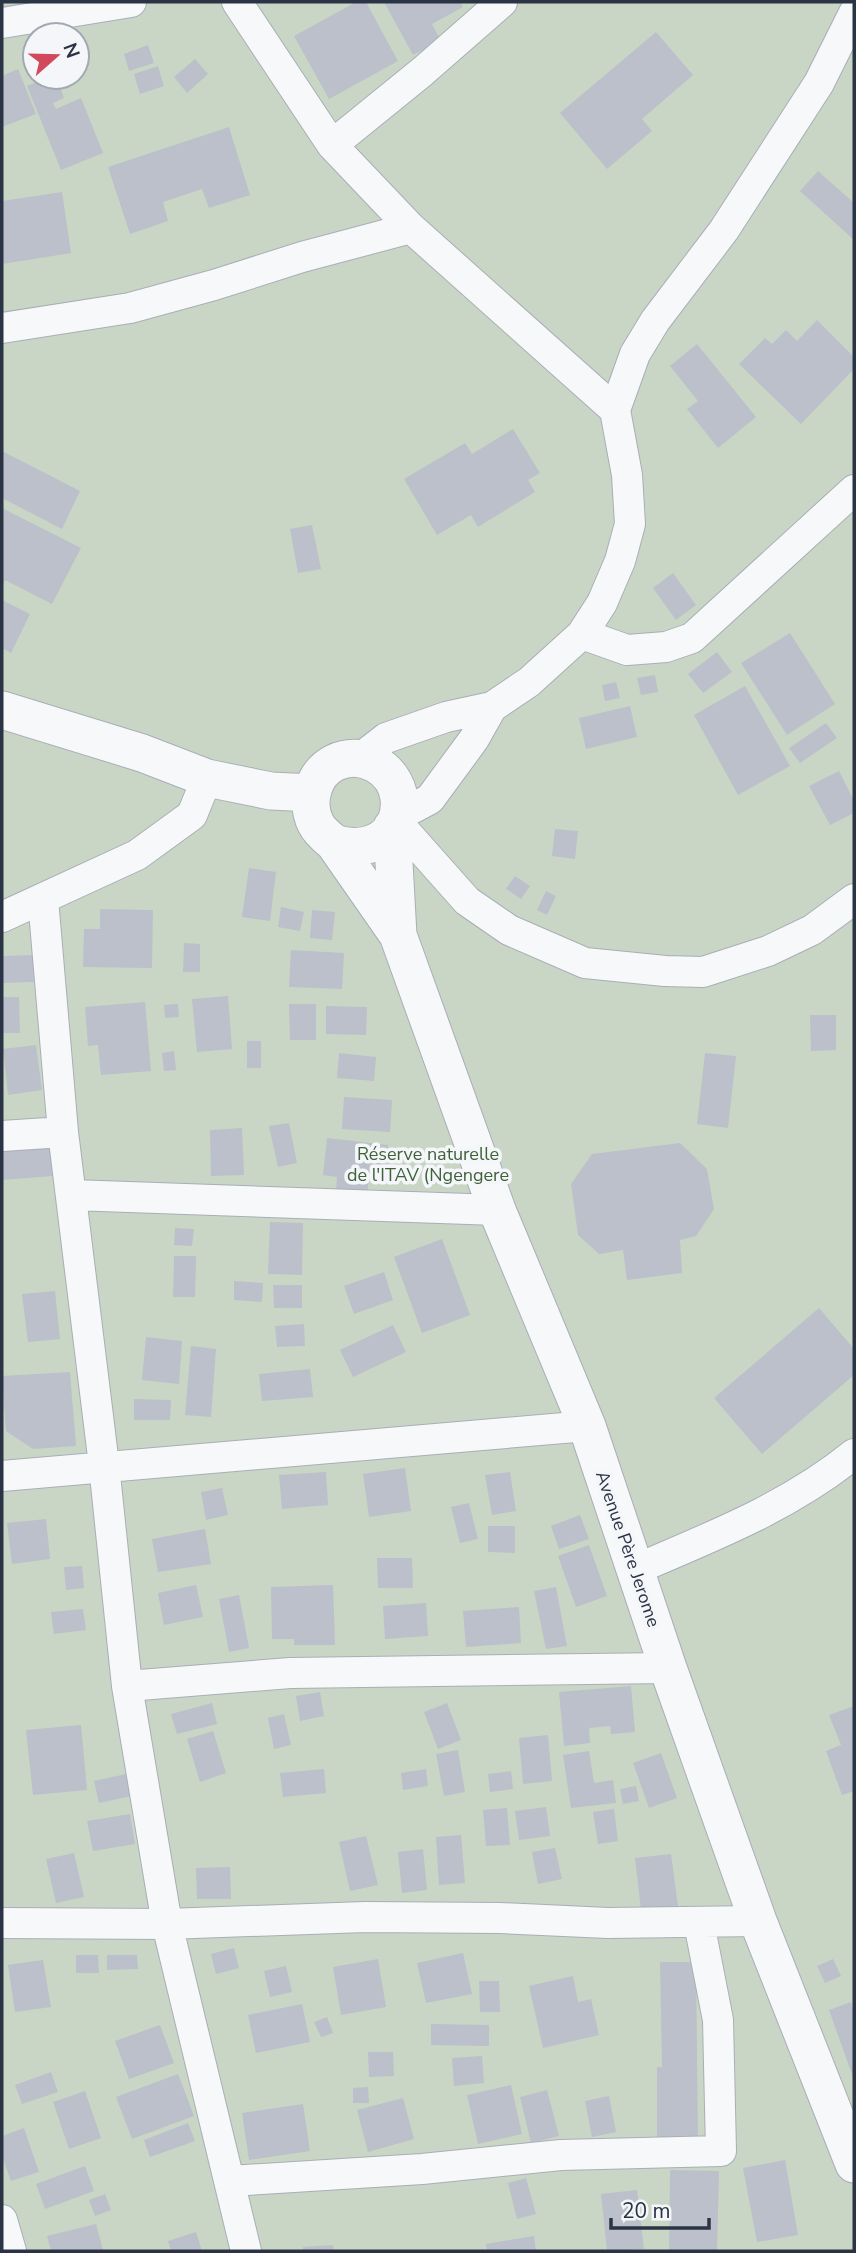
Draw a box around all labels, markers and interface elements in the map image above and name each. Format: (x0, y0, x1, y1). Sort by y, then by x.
north arrow (21, 21, 91, 91)
text: N (56, 39, 86, 62)
park label: Réserve naturelle de l'ITAV (Ngengere (347, 1142, 509, 1187)
street label: Avenue Père Jerome (590, 1468, 666, 1630)
scale bar (611, 2186, 709, 2230)
text: 20 m (622, 2197, 671, 2225)

